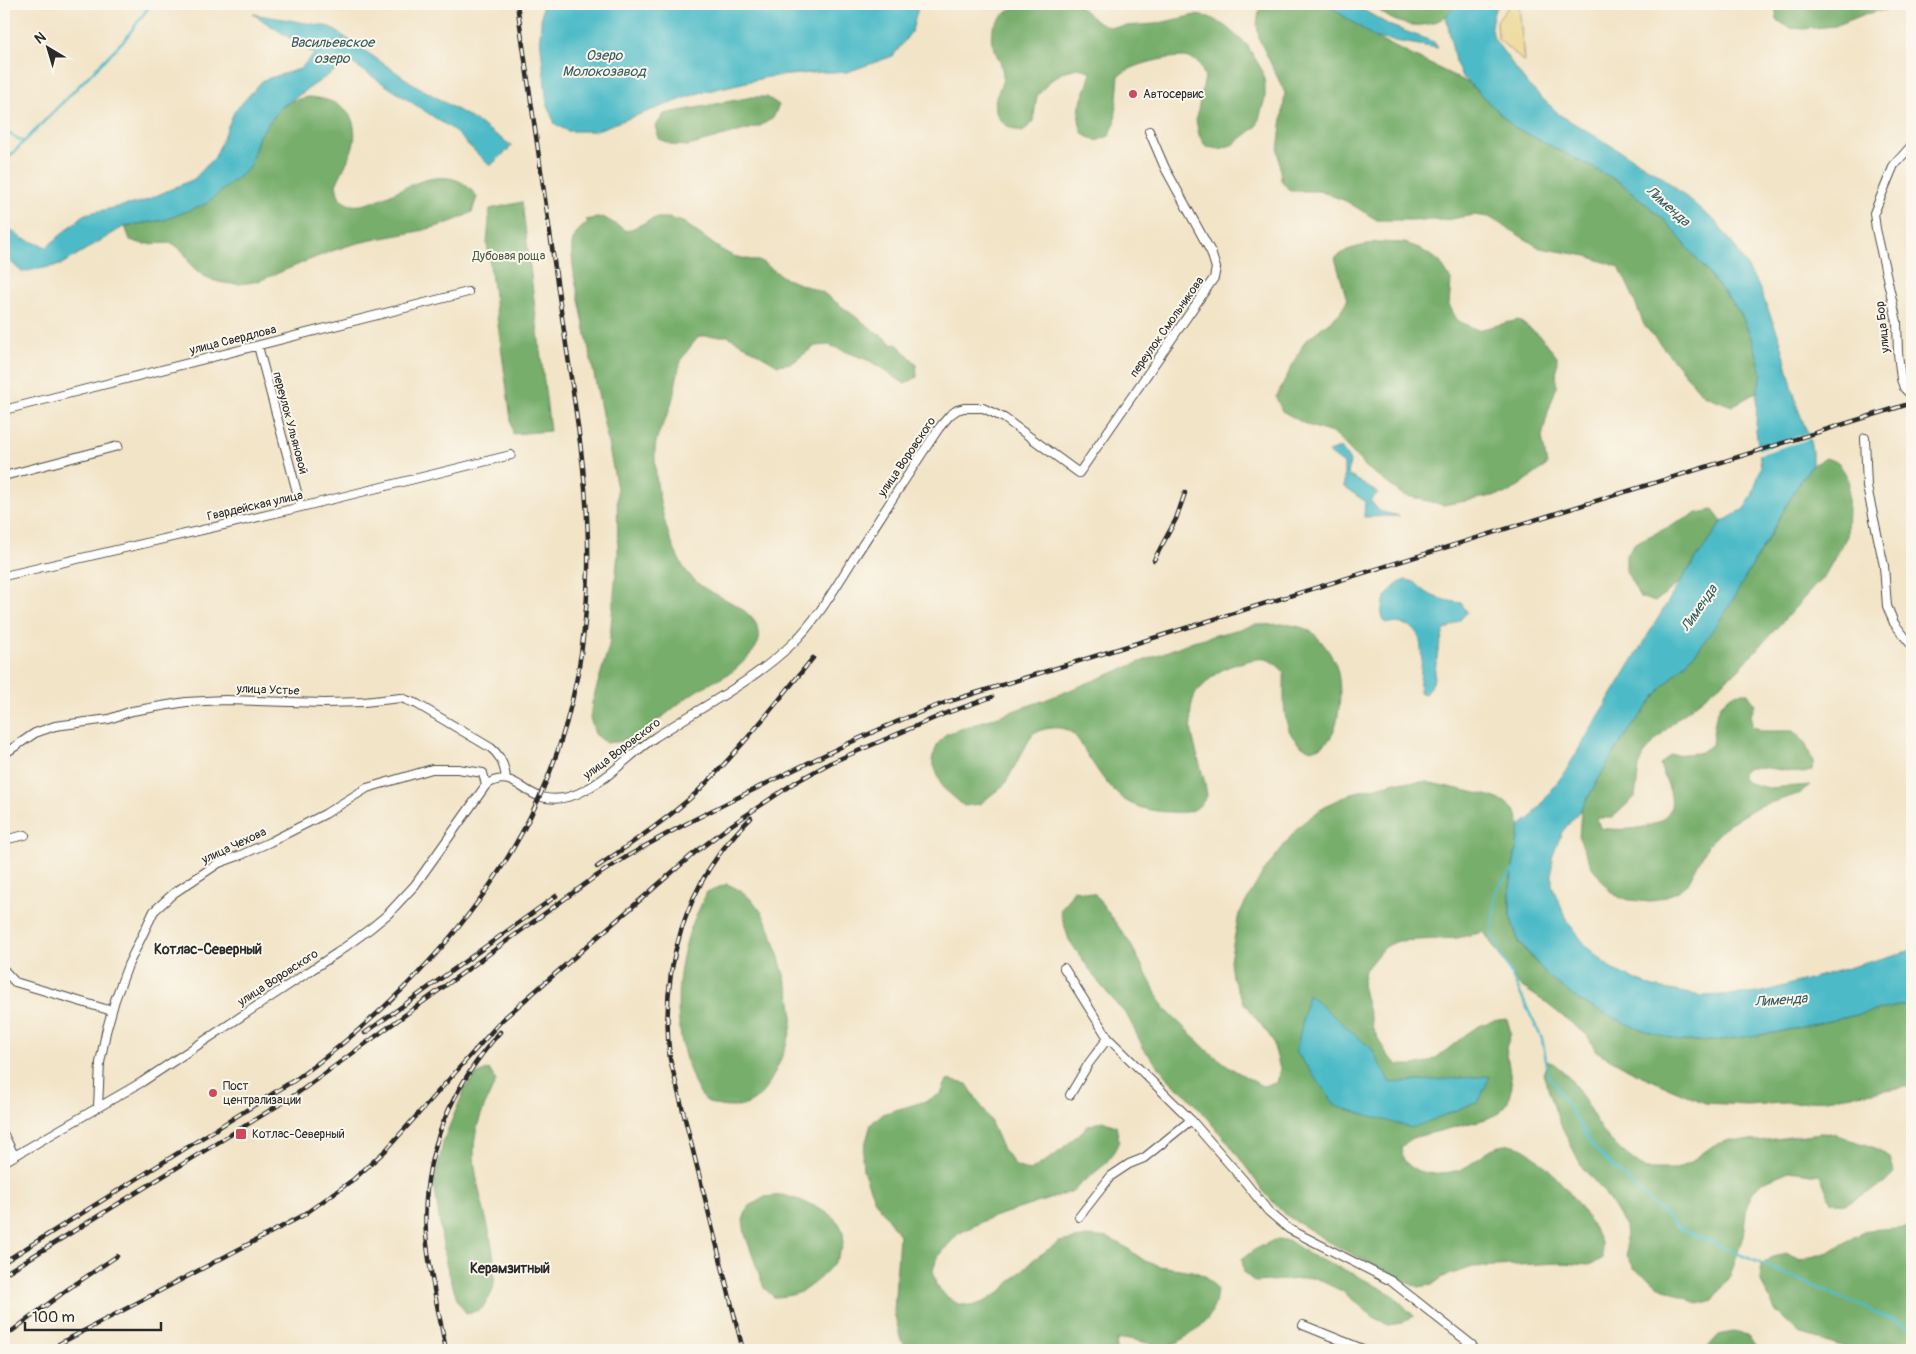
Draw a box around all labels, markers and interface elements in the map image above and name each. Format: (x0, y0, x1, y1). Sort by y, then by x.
north arrow (22, 22, 72, 72)
text: N (31, 29, 49, 48)
water label: Васильевское озеро (290, 34, 376, 67)
water label: Озеро Молокозавод (562, 47, 647, 80)
place label: Автосервис (1143, 87, 1204, 102)
marker: Автосервис (1127, 88, 1139, 100)
water label: Лименда (1643, 182, 1694, 231)
park label: Дубовая роща (472, 249, 546, 264)
street label: переулок Смольникова (1127, 273, 1208, 380)
street label: улица Бор (1873, 300, 1893, 355)
street label: улица Свердлова (187, 322, 278, 358)
street label: переулок Ульяновой (269, 370, 311, 476)
street label: улица Воровского (874, 414, 940, 501)
street label: Гвардейская улица (206, 488, 305, 524)
water label: Лименда (1677, 580, 1722, 634)
street label: улица Устье (235, 681, 300, 699)
street label: улица Воровского (580, 715, 664, 784)
street label: улица Чехова (198, 824, 269, 868)
district label: Котлас-Северный (154, 941, 262, 958)
street label: улица Воровского (234, 946, 322, 1010)
water label: Лименда (1754, 990, 1809, 1010)
place label: Пост централизации (223, 1079, 302, 1108)
marker: Пост централизации (207, 1087, 219, 1099)
marker: Котлас-Северный (234, 1127, 248, 1141)
place label: Котлас-Северный (252, 1127, 345, 1142)
district label: Керамзитный (470, 1260, 550, 1277)
scale bar (25, 1299, 161, 1331)
text: 100 m (32, 1308, 75, 1327)

